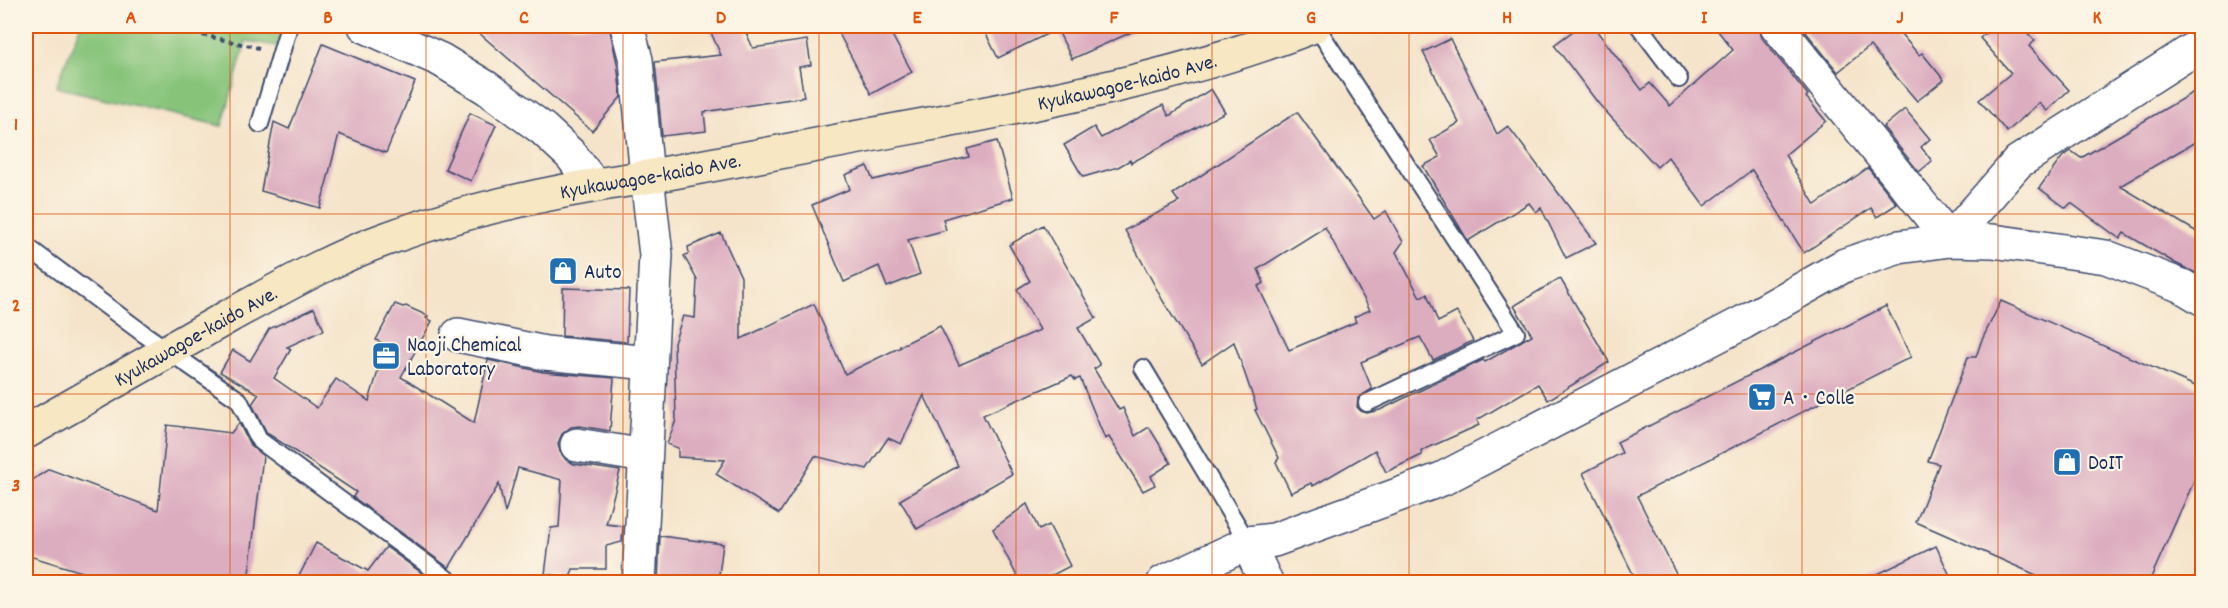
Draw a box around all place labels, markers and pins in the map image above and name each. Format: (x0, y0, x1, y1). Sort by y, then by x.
shop icon: Auto (547, 255, 579, 287)
place label: Auto (584, 259, 622, 289)
place label: Naoji Chemical Laboratory (407, 332, 522, 386)
office icon: Naoji Chemical Laboratory (370, 340, 402, 372)
supermarket icon: A・Colle (1746, 381, 1778, 413)
place label: A・Colle (1783, 385, 1854, 415)
shop icon: DoIT (2051, 446, 2083, 478)
place label: DoIT (2088, 450, 2124, 480)

